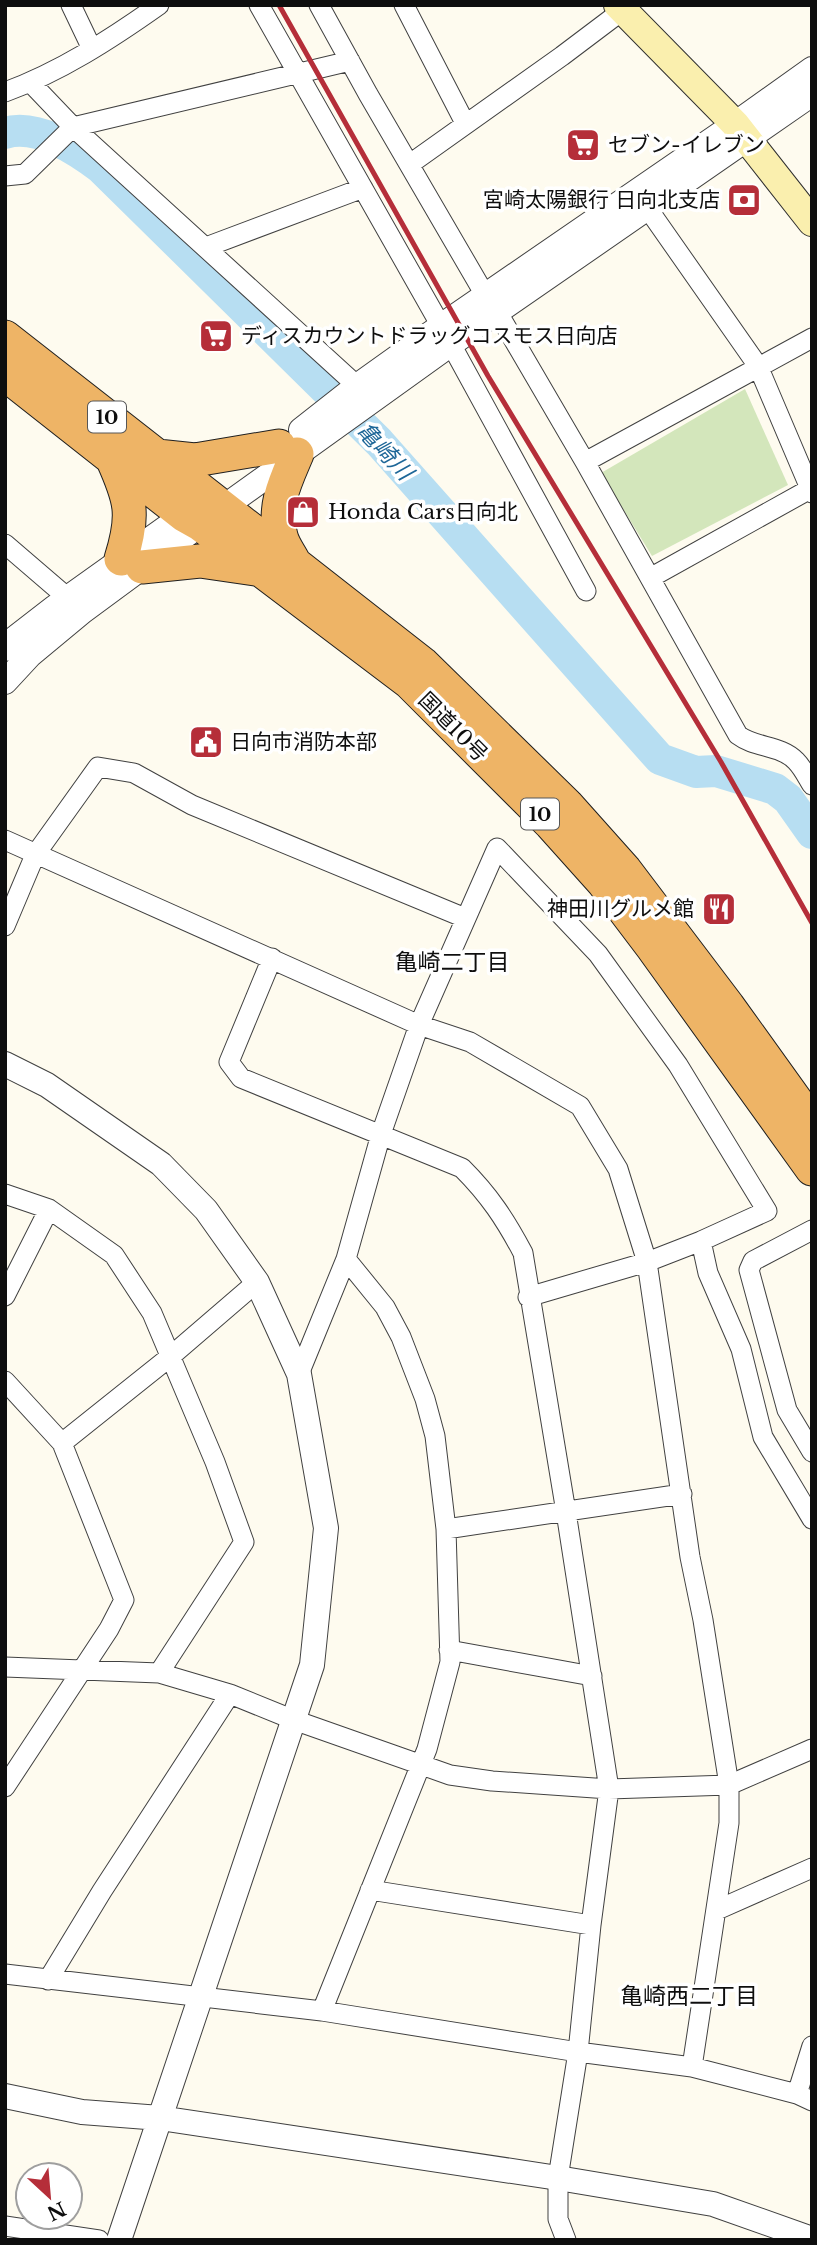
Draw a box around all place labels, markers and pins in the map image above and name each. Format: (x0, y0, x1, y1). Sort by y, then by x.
supermarket icon: セブン-イレブン (564, 126, 602, 164)
place label: セブン-イレブン (608, 132, 765, 158)
bank icon: 宮崎太陽銀行 日向北支店 (725, 181, 763, 219)
place label: 宮崎太陽銀行 日向北支店 (483, 187, 720, 213)
supermarket icon: ディスカウントドラッグコスモス日向店 (197, 317, 235, 355)
place label: ディスカウントドラッグコスモス日向店 (241, 323, 618, 349)
shop icon: Honda Cars日向北 (284, 493, 322, 531)
place label: Honda Cars日向北 (328, 499, 518, 525)
public building icon: 日向市消防本部 (187, 723, 225, 761)
place label: 日向市消防本部 (230, 729, 377, 755)
restaurant icon: 神田川グルメ館 (700, 890, 738, 928)
place label: 神田川グルメ館 (547, 896, 694, 922)

